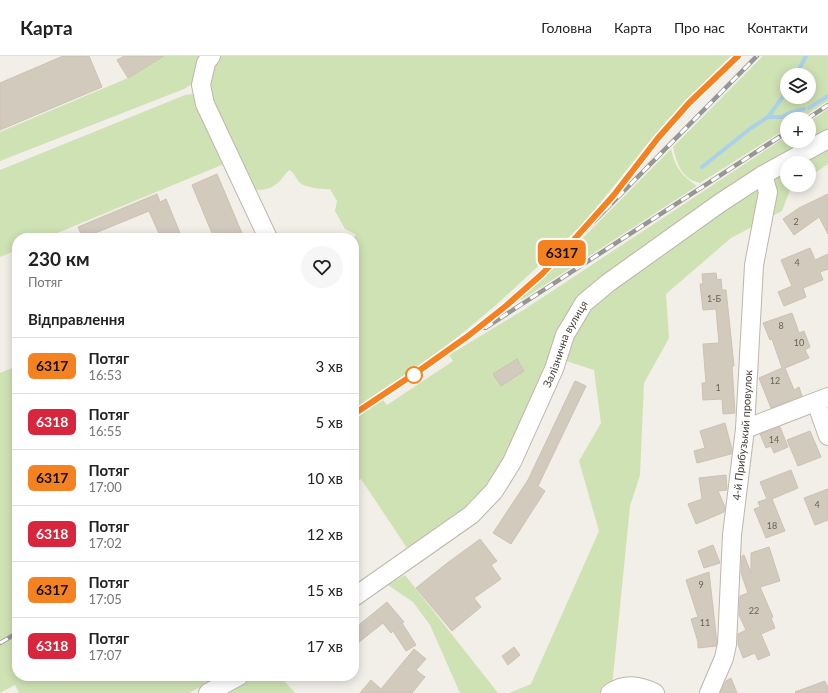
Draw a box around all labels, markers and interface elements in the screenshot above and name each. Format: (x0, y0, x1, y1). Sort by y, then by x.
text: Карта (20, 16, 73, 39)
text: Головна (541, 19, 592, 36)
text: Карта (614, 19, 652, 36)
text: Про нас (674, 19, 725, 36)
text: Контакти (747, 19, 808, 36)
map controls (780, 68, 816, 192)
button: layers (780, 68, 816, 104)
button: + (780, 112, 816, 148)
button: − (780, 156, 816, 192)
house number: 2 (793, 216, 799, 227)
line badge: 6317 (534, 240, 590, 266)
text: 6317 (546, 244, 578, 261)
button: heart (301, 246, 343, 288)
text: 230 км (28, 247, 90, 270)
house number: 4 (794, 257, 800, 268)
text: Потяг (28, 274, 63, 290)
house number: 1-Б (707, 293, 721, 304)
street label: Залізнична вулиця (540, 298, 590, 389)
text: Відправлення (28, 310, 125, 328)
house number: 8 (778, 320, 784, 331)
house number: 10 (794, 337, 804, 348)
text: Потяг (88, 349, 129, 367)
text: 6317 (36, 357, 68, 374)
text: 3 хв (316, 357, 343, 375)
unlabelled marker (405, 366, 423, 384)
text: 16:53 (88, 367, 122, 383)
street label: 4-й Прибузький провулок (729, 369, 754, 501)
house number: 12 (770, 375, 780, 386)
house number: 1 (715, 382, 721, 393)
text: Потяг (88, 405, 129, 423)
text: 6318 (36, 413, 68, 430)
text: 5 хв (316, 413, 343, 431)
text: 16:55 (88, 423, 122, 439)
house number: 14 (769, 434, 779, 445)
text: Потяг (88, 461, 129, 479)
text: 6317 (36, 469, 68, 486)
text: 10 хв (307, 469, 343, 487)
text: 17:00 (88, 479, 122, 495)
house number: 4 (814, 499, 820, 510)
text: Потяг (88, 517, 129, 535)
house number: 18 (767, 520, 777, 531)
text: 6318 (36, 525, 68, 542)
text: 12 хв (307, 525, 343, 543)
text: 17:02 (88, 535, 122, 551)
text: Потяг (88, 573, 129, 591)
house number: 9 (698, 579, 704, 590)
text: 6317 (36, 581, 68, 598)
text: 15 хв (307, 581, 343, 599)
text: 17:05 (88, 591, 122, 607)
house number: 22 (749, 605, 759, 616)
house number: 11 (700, 617, 710, 628)
text: Потяг (88, 629, 129, 647)
text: 6318 (36, 637, 68, 654)
text: 17 хв (307, 637, 343, 655)
text: 17:07 (88, 647, 122, 663)

